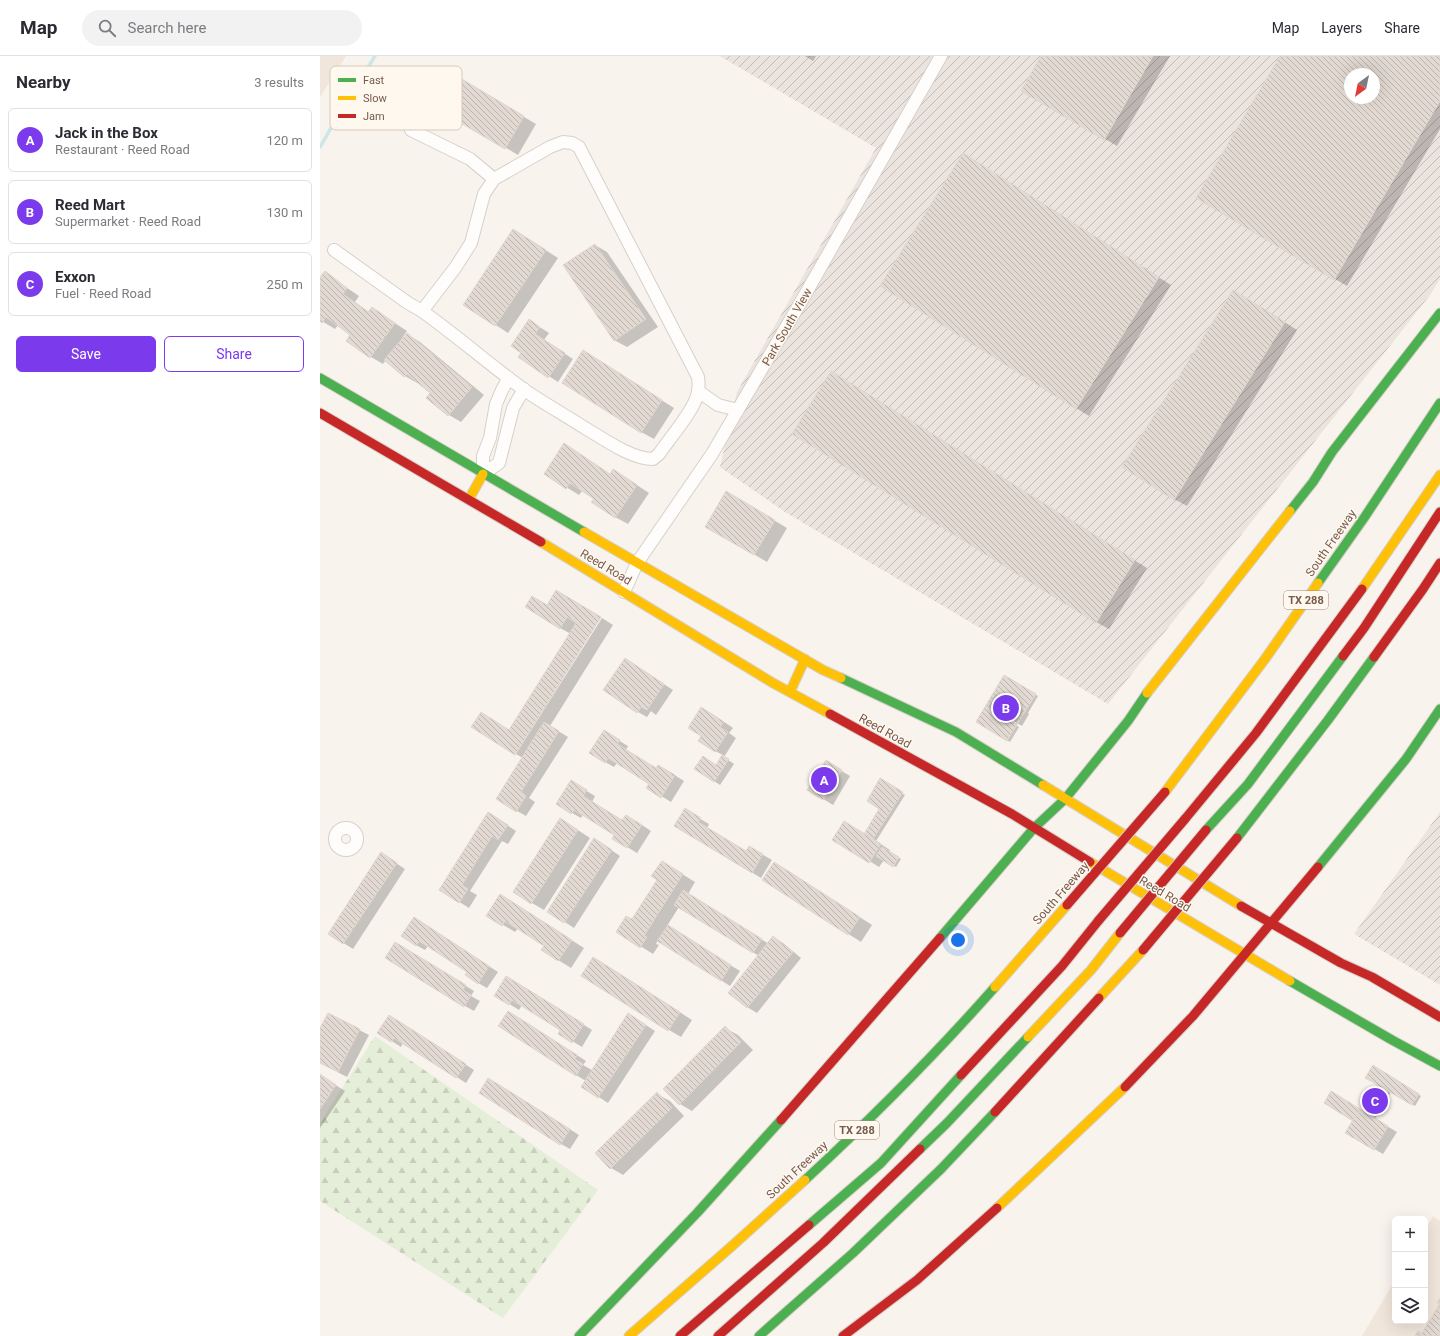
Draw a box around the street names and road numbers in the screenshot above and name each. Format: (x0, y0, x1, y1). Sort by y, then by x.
street label: Park South View (759, 286, 815, 368)
street label: South Freeway (1303, 507, 1359, 579)
street label: Reed Road (578, 546, 634, 588)
road number: TX 288 (1284, 591, 1328, 609)
street label: Reed Road (857, 711, 913, 751)
street label: South Freeway (1030, 859, 1092, 927)
street label: Reed Road (1137, 873, 1193, 915)
road number: TX 288 (835, 1121, 879, 1139)
street label: South Freeway (764, 1138, 831, 1202)

